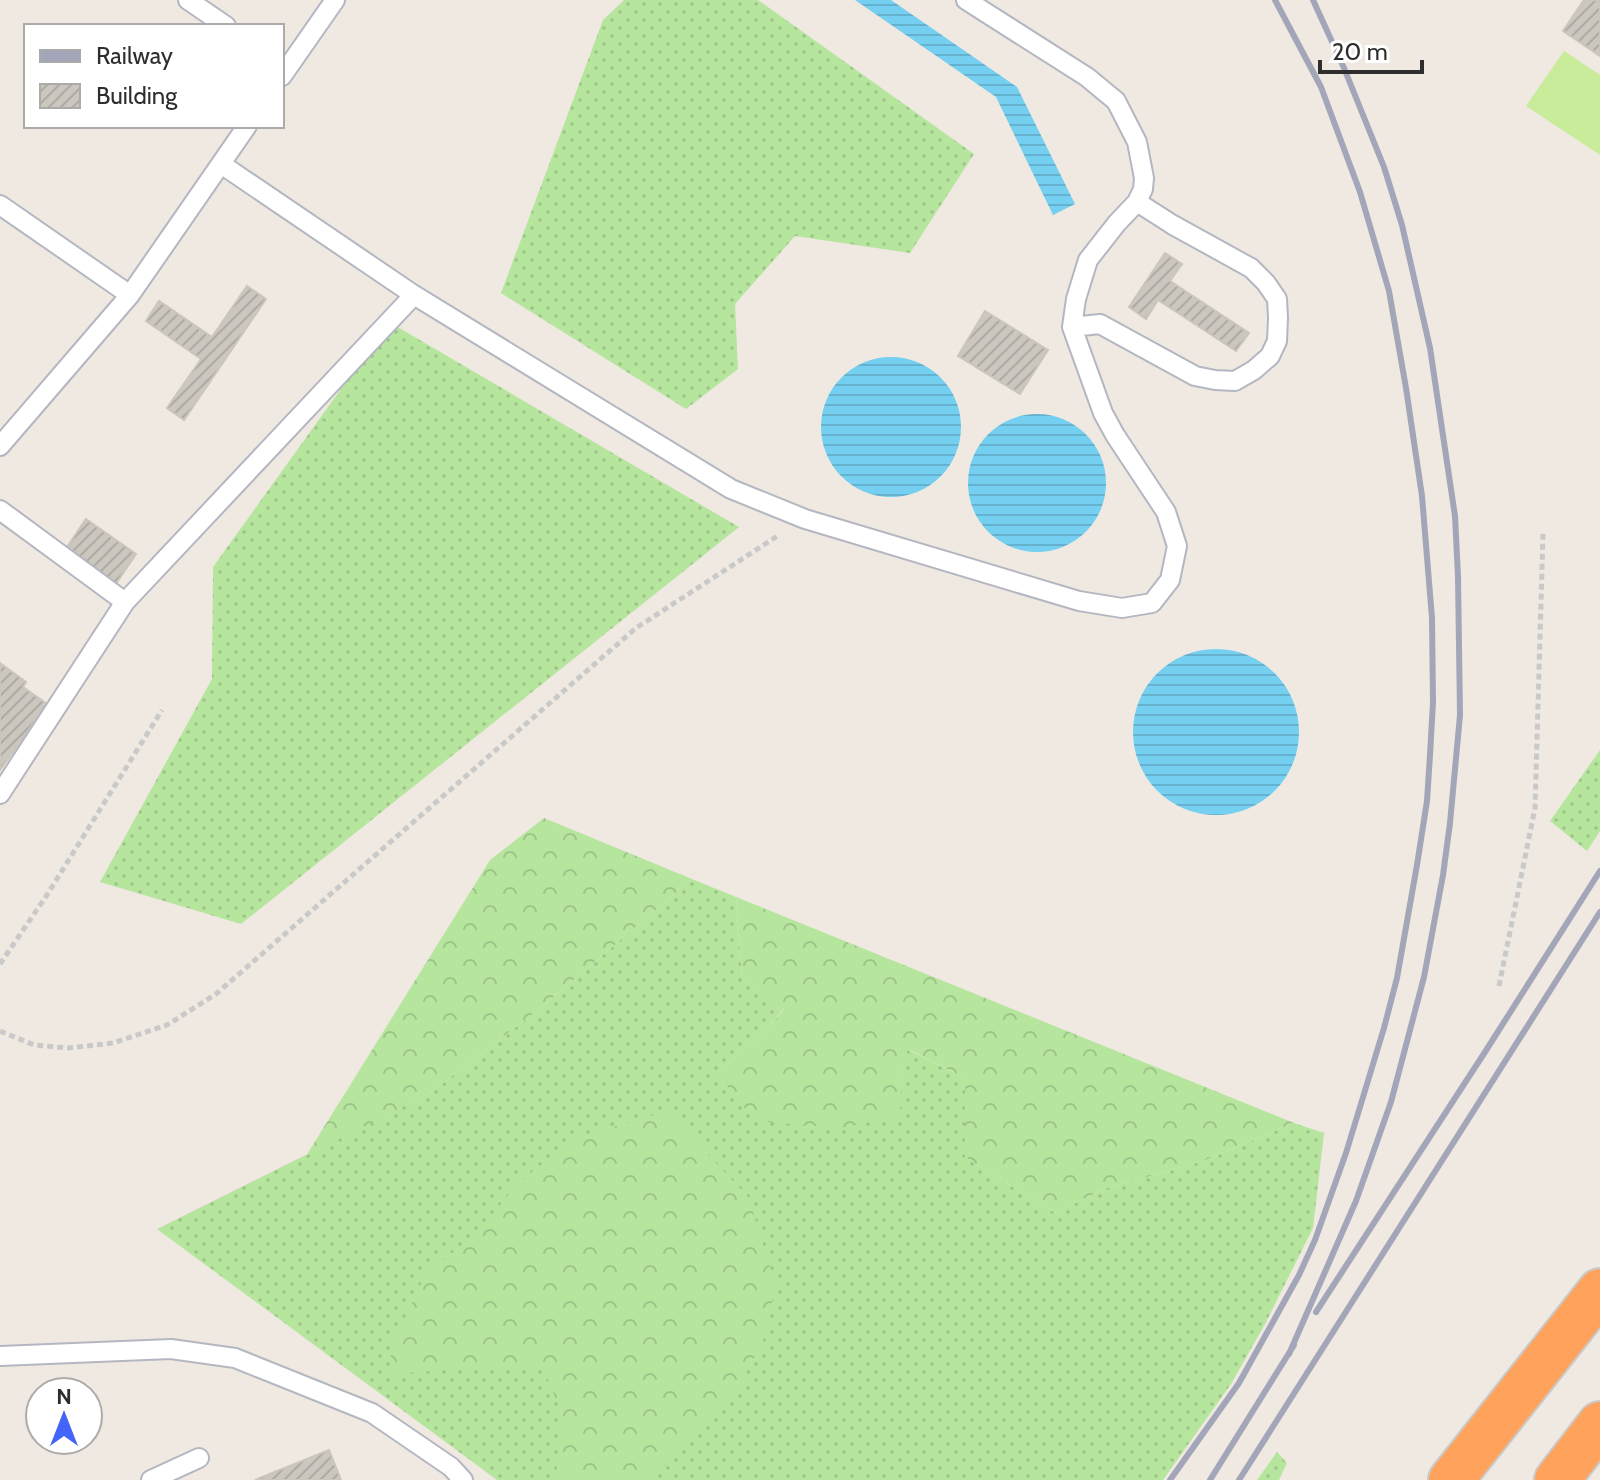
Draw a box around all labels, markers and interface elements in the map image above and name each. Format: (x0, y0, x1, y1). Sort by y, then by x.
legend (24, 24, 284, 128)
scale bar (1320, 24, 1422, 74)
text: 20 m (1332, 37, 1388, 66)
text: Railway (96, 41, 173, 70)
text: Building (96, 81, 178, 110)
north arrow (24, 1376, 104, 1456)
text: N (56, 1383, 72, 1410)

